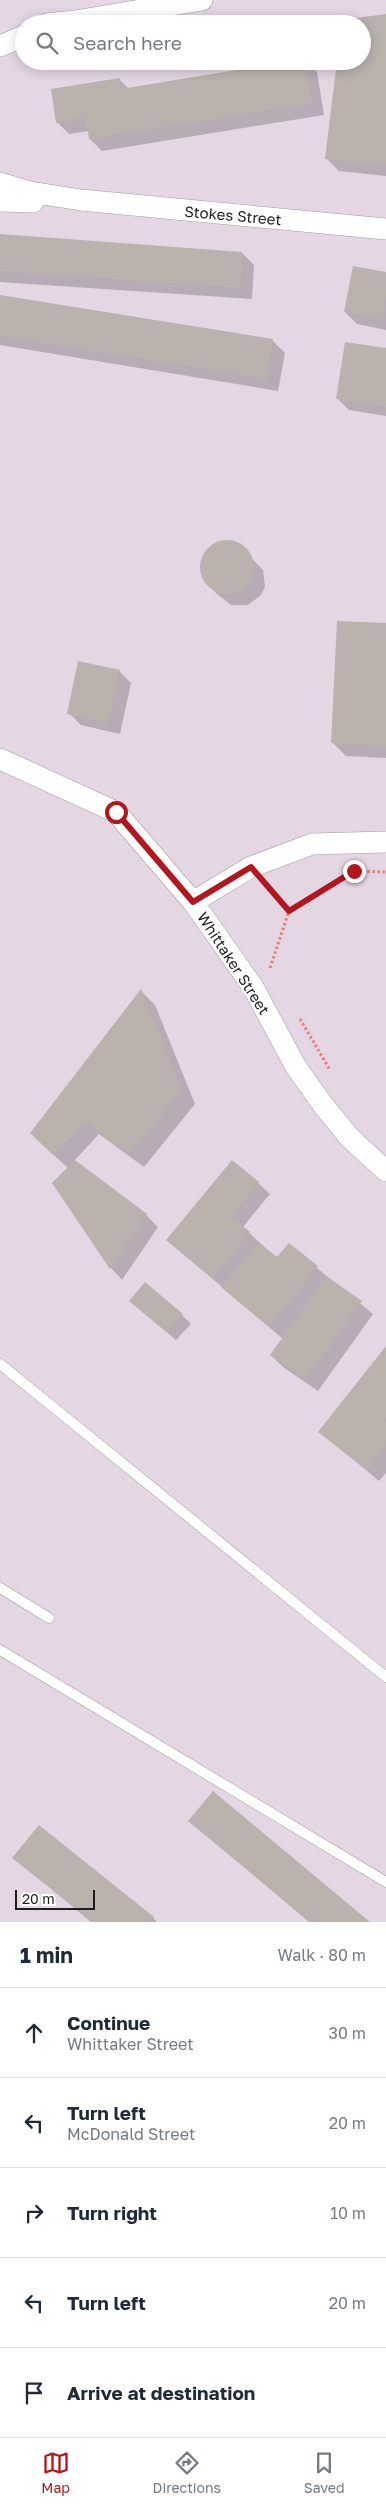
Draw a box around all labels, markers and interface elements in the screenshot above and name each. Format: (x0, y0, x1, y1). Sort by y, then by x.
search box (15, 15, 371, 70)
icon: search (33, 29, 61, 57)
text: Search here (73, 31, 182, 54)
street label: Stokes Street (184, 202, 282, 228)
route start (105, 801, 128, 824)
route end (343, 860, 366, 883)
street label: Whittaker Street (194, 908, 274, 1018)
scale bar (15, 1887, 95, 1910)
text: 20 m (22, 1890, 55, 1907)
text: 1 min (20, 1942, 73, 1968)
text: Walk · 80 m (277, 1945, 366, 1965)
text: Continue (67, 2011, 150, 2034)
icon: ahead (20, 2019, 48, 2047)
text: 30 m (329, 2023, 366, 2043)
text: Whittaker Street (67, 2034, 194, 2054)
text: Turn left (67, 2101, 146, 2124)
icon: left (20, 2109, 48, 2137)
text: 20 m (329, 2113, 366, 2133)
text: McDonald Street (67, 2124, 195, 2144)
icon: right (20, 2199, 48, 2227)
text: Turn right (67, 2201, 157, 2224)
text: 10 m (330, 2203, 366, 2223)
icon: left (20, 2289, 48, 2317)
text: Turn left (67, 2291, 146, 2314)
text: 20 m (329, 2293, 366, 2313)
icon: arrive (20, 2379, 48, 2407)
text: Arrive at destination (67, 2381, 255, 2404)
tab: Map (41, 2449, 70, 2496)
tab: Directions (153, 2449, 221, 2496)
tab: Saved (304, 2449, 345, 2496)

